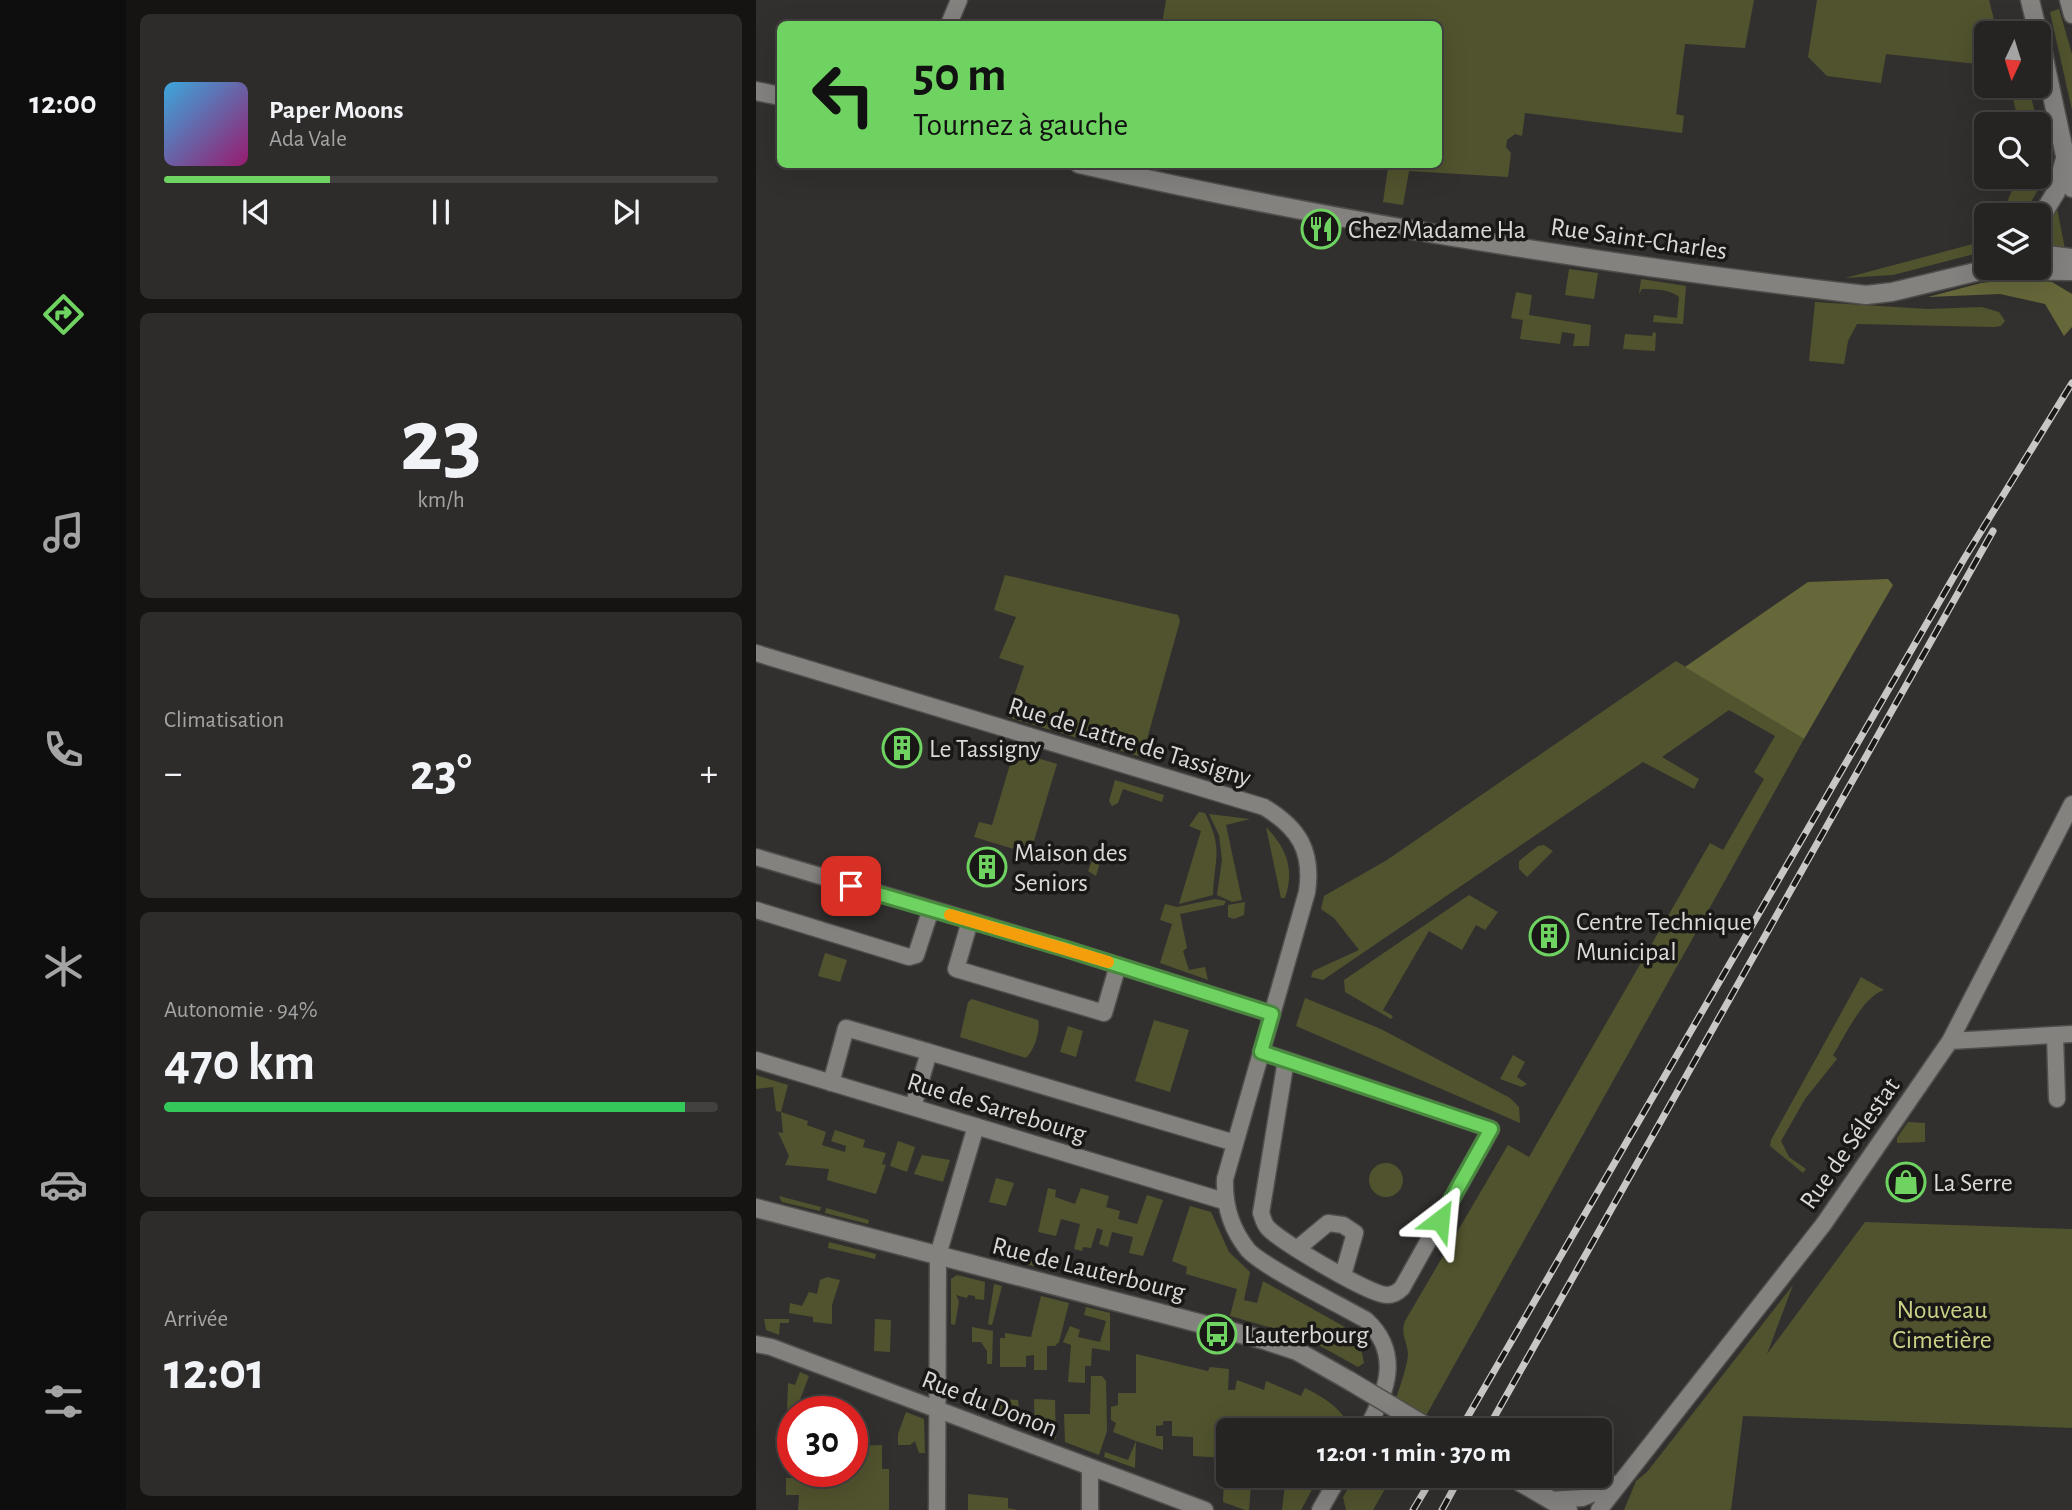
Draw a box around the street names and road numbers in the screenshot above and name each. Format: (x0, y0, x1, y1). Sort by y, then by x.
street label: Rue Saint-Charles (1549, 214, 1729, 264)
street label: Rue de Lattre de Tassigny (1005, 693, 1254, 791)
street label: Rue de Sarrebourg (904, 1068, 1090, 1148)
street label: Rue de Sélestat (1795, 1073, 1904, 1214)
street label: Rue de Lauterbourg (990, 1232, 1188, 1306)
street label: Rue du Donon (918, 1366, 1061, 1442)

